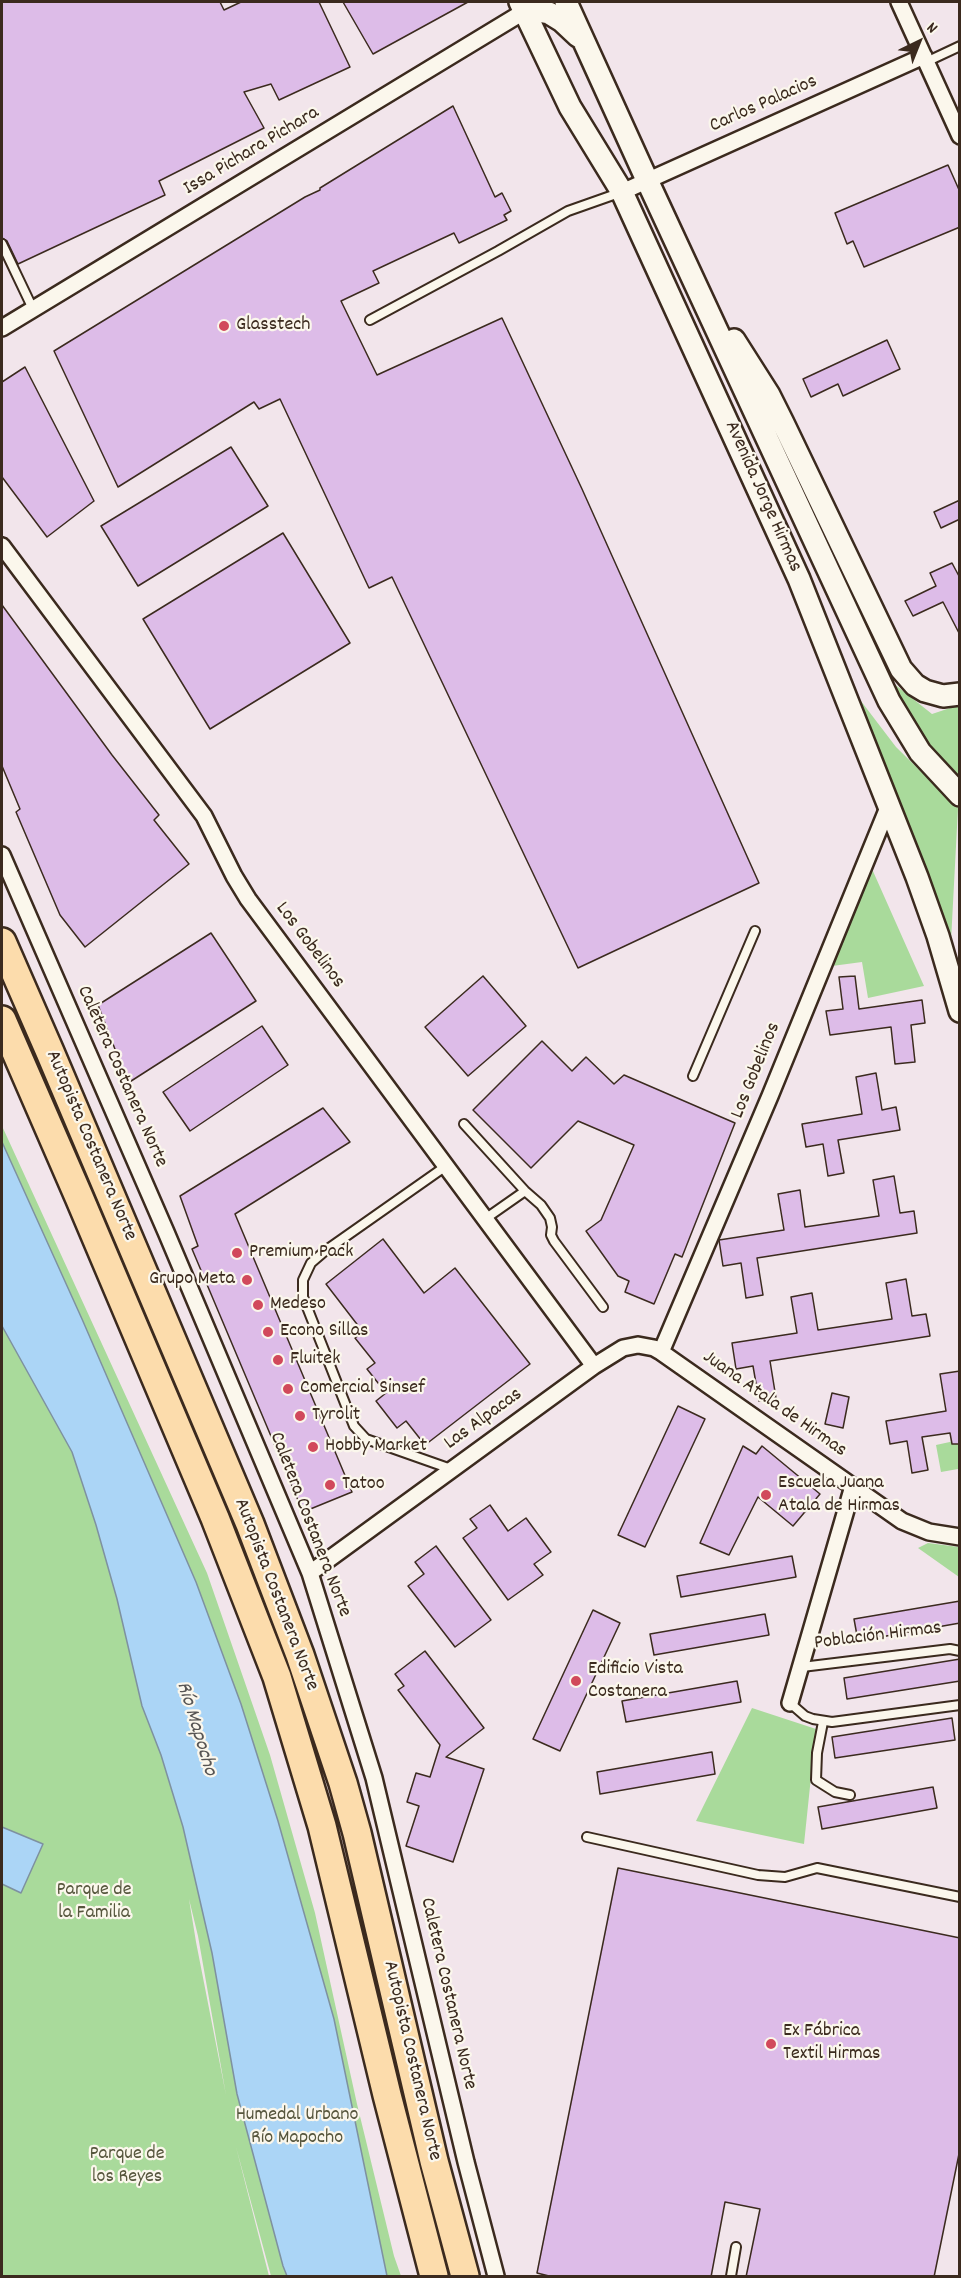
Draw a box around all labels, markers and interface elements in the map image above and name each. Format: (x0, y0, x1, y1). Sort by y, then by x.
north arrow (889, 12, 949, 72)
text: N (921, 17, 942, 40)
street label: Carlos Palacios (707, 71, 821, 139)
street label: Issa Pichara Pichara (180, 102, 324, 202)
place label: Glasstech (236, 314, 310, 338)
marker: Glasstech (217, 319, 231, 333)
street label: Avenida Jorge Hirmas (718, 418, 806, 576)
street label: Los Gobelinos (269, 898, 349, 994)
street label: Caletera Costanera Norte (70, 983, 172, 1171)
street label: Los Gobelinos (727, 1019, 787, 1123)
street label: Autopista Costanera Norte (39, 1047, 141, 1245)
place label: Premium Pack (249, 1241, 353, 1265)
marker: Premium Pack (230, 1246, 244, 1260)
place label: Grupo Meta (149, 1268, 235, 1292)
marker: Grupo Meta (240, 1273, 254, 1287)
place label: Medeso (270, 1293, 326, 1317)
marker: Medeso (251, 1298, 265, 1312)
place label: Econo Sillas (280, 1320, 369, 1344)
marker: Econo Sillas (261, 1325, 275, 1339)
street label: Juana Atala de Hirmas (697, 1346, 851, 1464)
place label: Fluitek (290, 1348, 340, 1372)
marker: Fluitek (271, 1353, 285, 1367)
place label: Comercial Sinsef (300, 1377, 425, 1401)
marker: Comercial Sinsef (281, 1382, 295, 1396)
street label: Las Alpacas (440, 1384, 528, 1456)
place label: Tyrolit (312, 1404, 360, 1428)
marker: Tyrolit (293, 1409, 307, 1423)
street label: Caletera Costanera Norte (263, 1429, 355, 1621)
place label: Hobby Market (325, 1435, 427, 1459)
marker: Hobby Market (306, 1440, 320, 1454)
place label: Escuela Juana Atala de Hirmas (778, 1472, 900, 1519)
place label: Tatoo (342, 1473, 385, 1497)
marker: Tatoo (323, 1478, 337, 1492)
marker: Escuela Juana Atala de Hirmas (759, 1488, 773, 1502)
street label: Autopista Costanera Norte (227, 1495, 323, 1695)
street label: Población Hirmas (813, 1617, 943, 1657)
place label: Edificio Vista Costanera (588, 1658, 683, 1705)
marker: Edificio Vista Costanera (569, 1674, 583, 1688)
water label: Río Mapocho (169, 1679, 221, 1779)
park label: Parque de la Familia (57, 1879, 131, 1926)
street label: Caletera Costanera Norte (413, 1896, 481, 2092)
street label: Autopista Costanera Norte (376, 1959, 446, 2163)
place label: Ex Fábrica Textil Hirmas (783, 2020, 880, 2067)
marker: Ex Fábrica Textil Hirmas (764, 2037, 778, 2051)
park label: Humedal Urbano Río Mapocho (236, 2104, 358, 2151)
park label: Parque de los Reyes (90, 2143, 164, 2190)

